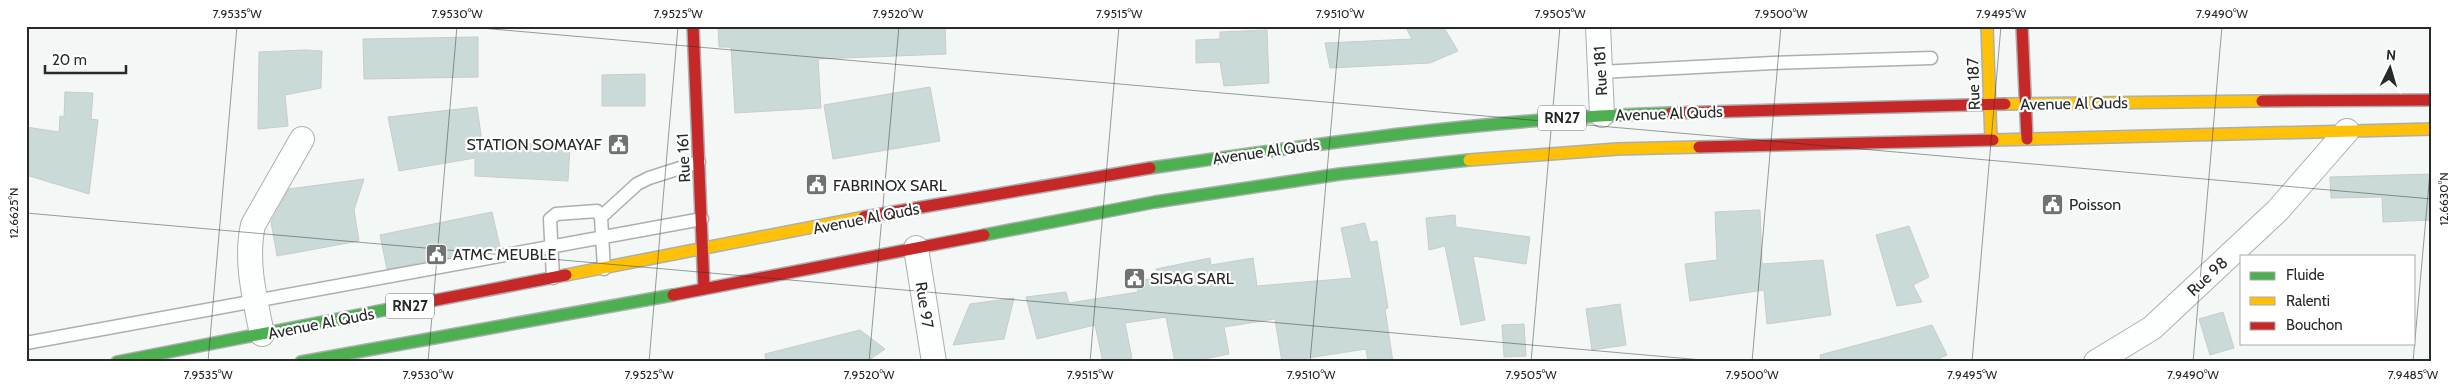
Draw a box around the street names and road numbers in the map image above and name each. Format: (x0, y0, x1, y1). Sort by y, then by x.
street label: Rue 181 (1590, 46, 1611, 96)
street label: Rue 187 (1963, 57, 1984, 111)
street label: Avenue Al Quds (2020, 93, 2128, 114)
street label: Avenue Al Quds (1615, 102, 1723, 125)
road number: RN27 (1538, 106, 1586, 130)
street label: Rue 161 (673, 133, 694, 183)
street label: Avenue Al Quds (1211, 135, 1321, 168)
street label: Avenue Al Quds (811, 199, 921, 238)
street label: Rue 98 (2183, 253, 2232, 300)
street label: Rue 97 (911, 280, 938, 330)
road number: RN27 (386, 294, 434, 318)
street label: Avenue Al Quds (266, 304, 376, 343)

